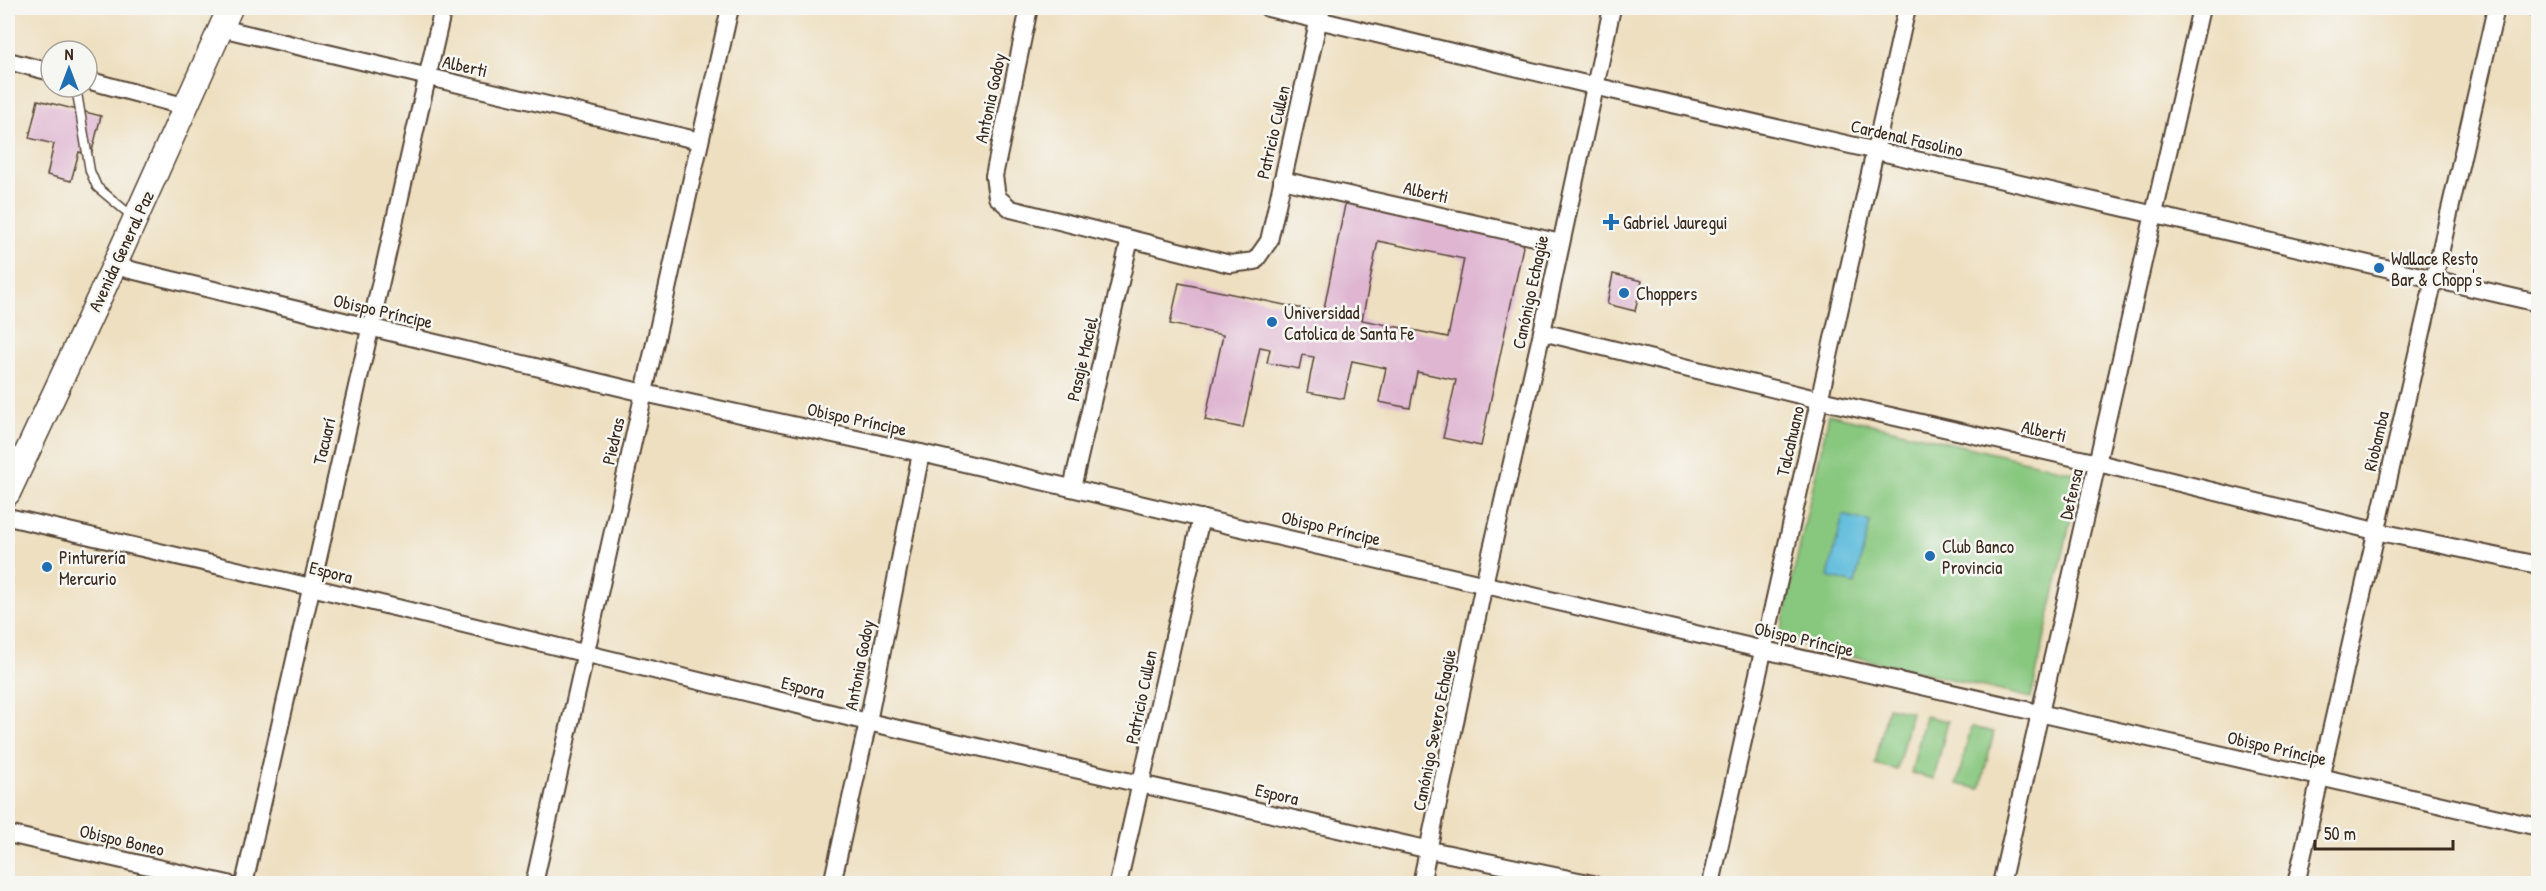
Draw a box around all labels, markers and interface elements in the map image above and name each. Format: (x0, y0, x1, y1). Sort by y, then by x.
north arrow (39, 39, 99, 99)
text: N (65, 43, 74, 65)
street label: Alberti (440, 49, 490, 83)
street label: Antonia Godoy (968, 50, 1012, 145)
street label: Patricio Cullen (1250, 83, 1296, 181)
street label: Cardenal Fasolino (1848, 113, 1966, 163)
street label: Alberti (1401, 175, 1451, 209)
street label: Avenida General Paz (82, 186, 160, 316)
place label: Gabriel Jauregui (1623, 210, 1727, 235)
marker: Gabriel Jauregui (1604, 215, 1618, 229)
street label: Canónigo Echagüe (1506, 233, 1554, 351)
place label: Wallace Resto Bar & Chopp's (2391, 246, 2482, 292)
marker: Wallace Resto Bar & Chopp's (2372, 261, 2386, 275)
place label: Choppers (1636, 281, 1697, 306)
marker: Choppers (1617, 286, 1631, 300)
street label: Obispo Príncipe (331, 287, 435, 335)
place label: Universidad Catolica de Santa Fe (1284, 300, 1414, 346)
street label: Pasaje Maciel (1060, 314, 1104, 404)
marker: Universidad Catolica de Santa Fe (1265, 315, 1279, 329)
street label: Obispo Príncipe (805, 396, 909, 442)
street label: Talcahuano (1770, 403, 1810, 479)
street label: Riobamba (2357, 409, 2395, 473)
street label: Alberti (2019, 414, 2069, 448)
street label: Tacuarí (306, 415, 342, 467)
street label: Piedras (595, 415, 631, 467)
street label: Defensa (2053, 466, 2089, 522)
street label: Obispo Príncipe (1279, 504, 1383, 552)
place label: Club Banco Provincia (1942, 534, 2014, 580)
place label: Pinturería Mercurio (59, 545, 125, 591)
marker: Club Banco Provincia (1923, 549, 1937, 563)
street label: Espora (307, 555, 355, 589)
marker: Pinturería Mercurio (40, 560, 54, 574)
street label: Obispo Príncipe (1752, 615, 1856, 663)
street label: Antonia Godoy (838, 617, 880, 712)
street label: Canónigo Severo Echagüe (1406, 647, 1462, 813)
street label: Patricio Cullen (1119, 648, 1163, 746)
street label: Espora (779, 670, 827, 704)
street label: Obispo Príncipe (2225, 724, 2329, 772)
street label: Espora (1253, 777, 1301, 811)
scale bar (2315, 813, 2453, 851)
street label: Obispo Boneo (77, 818, 167, 862)
text: 50 m (2324, 821, 2356, 846)

